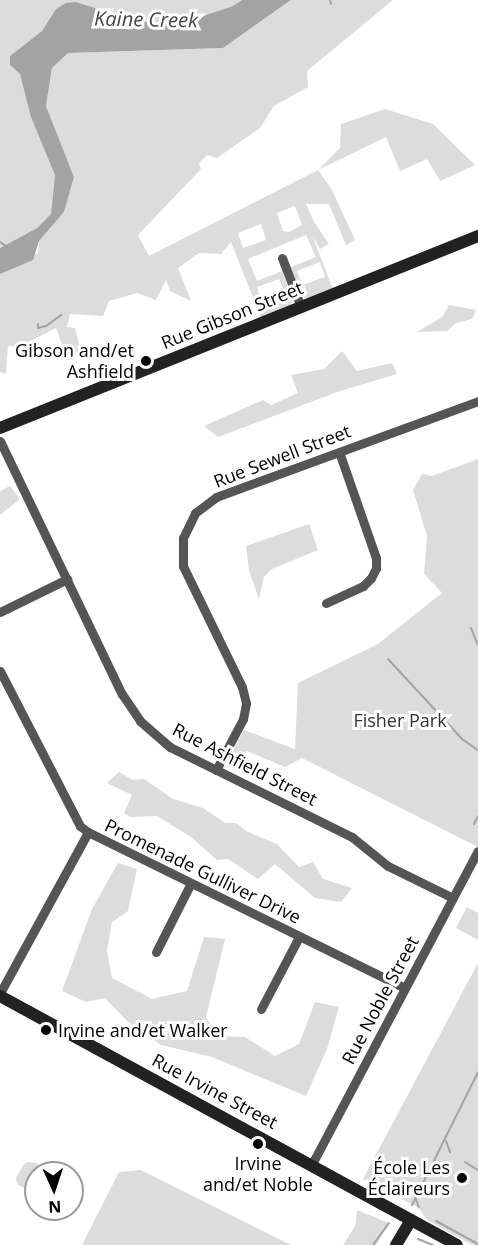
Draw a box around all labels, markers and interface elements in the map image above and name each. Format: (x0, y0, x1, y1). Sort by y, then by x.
water label: Kaine Creek (94, 6, 198, 32)
street label: Rue Gibson Street (158, 277, 306, 353)
place label: Gibson and/et Ashfield (15, 340, 134, 382)
marker: Gibson and/et Ashfield (139, 354, 153, 368)
street label: Rue Sewell Street (210, 420, 354, 492)
park label: Fisher Park (353, 709, 447, 731)
street label: Rue Ashfield Street (169, 718, 321, 810)
street label: Promenade Gulliver Drive (101, 814, 305, 928)
street label: Rue Noble Street (337, 932, 423, 1068)
place label: Irvine and/et Walker (58, 1019, 228, 1041)
marker: Irvine and/et Walker (39, 1023, 53, 1037)
street label: Rue Irvine Street (149, 1049, 281, 1133)
marker: Irvine and/et Noble (251, 1137, 265, 1151)
place label: Irvine and/et Noble (203, 1153, 313, 1196)
place label: École Les Éclaireurs (368, 1157, 450, 1200)
north arrow (24, 1161, 84, 1221)
marker: École Les Éclaireurs (455, 1171, 469, 1185)
text: N (48, 1196, 62, 1218)

